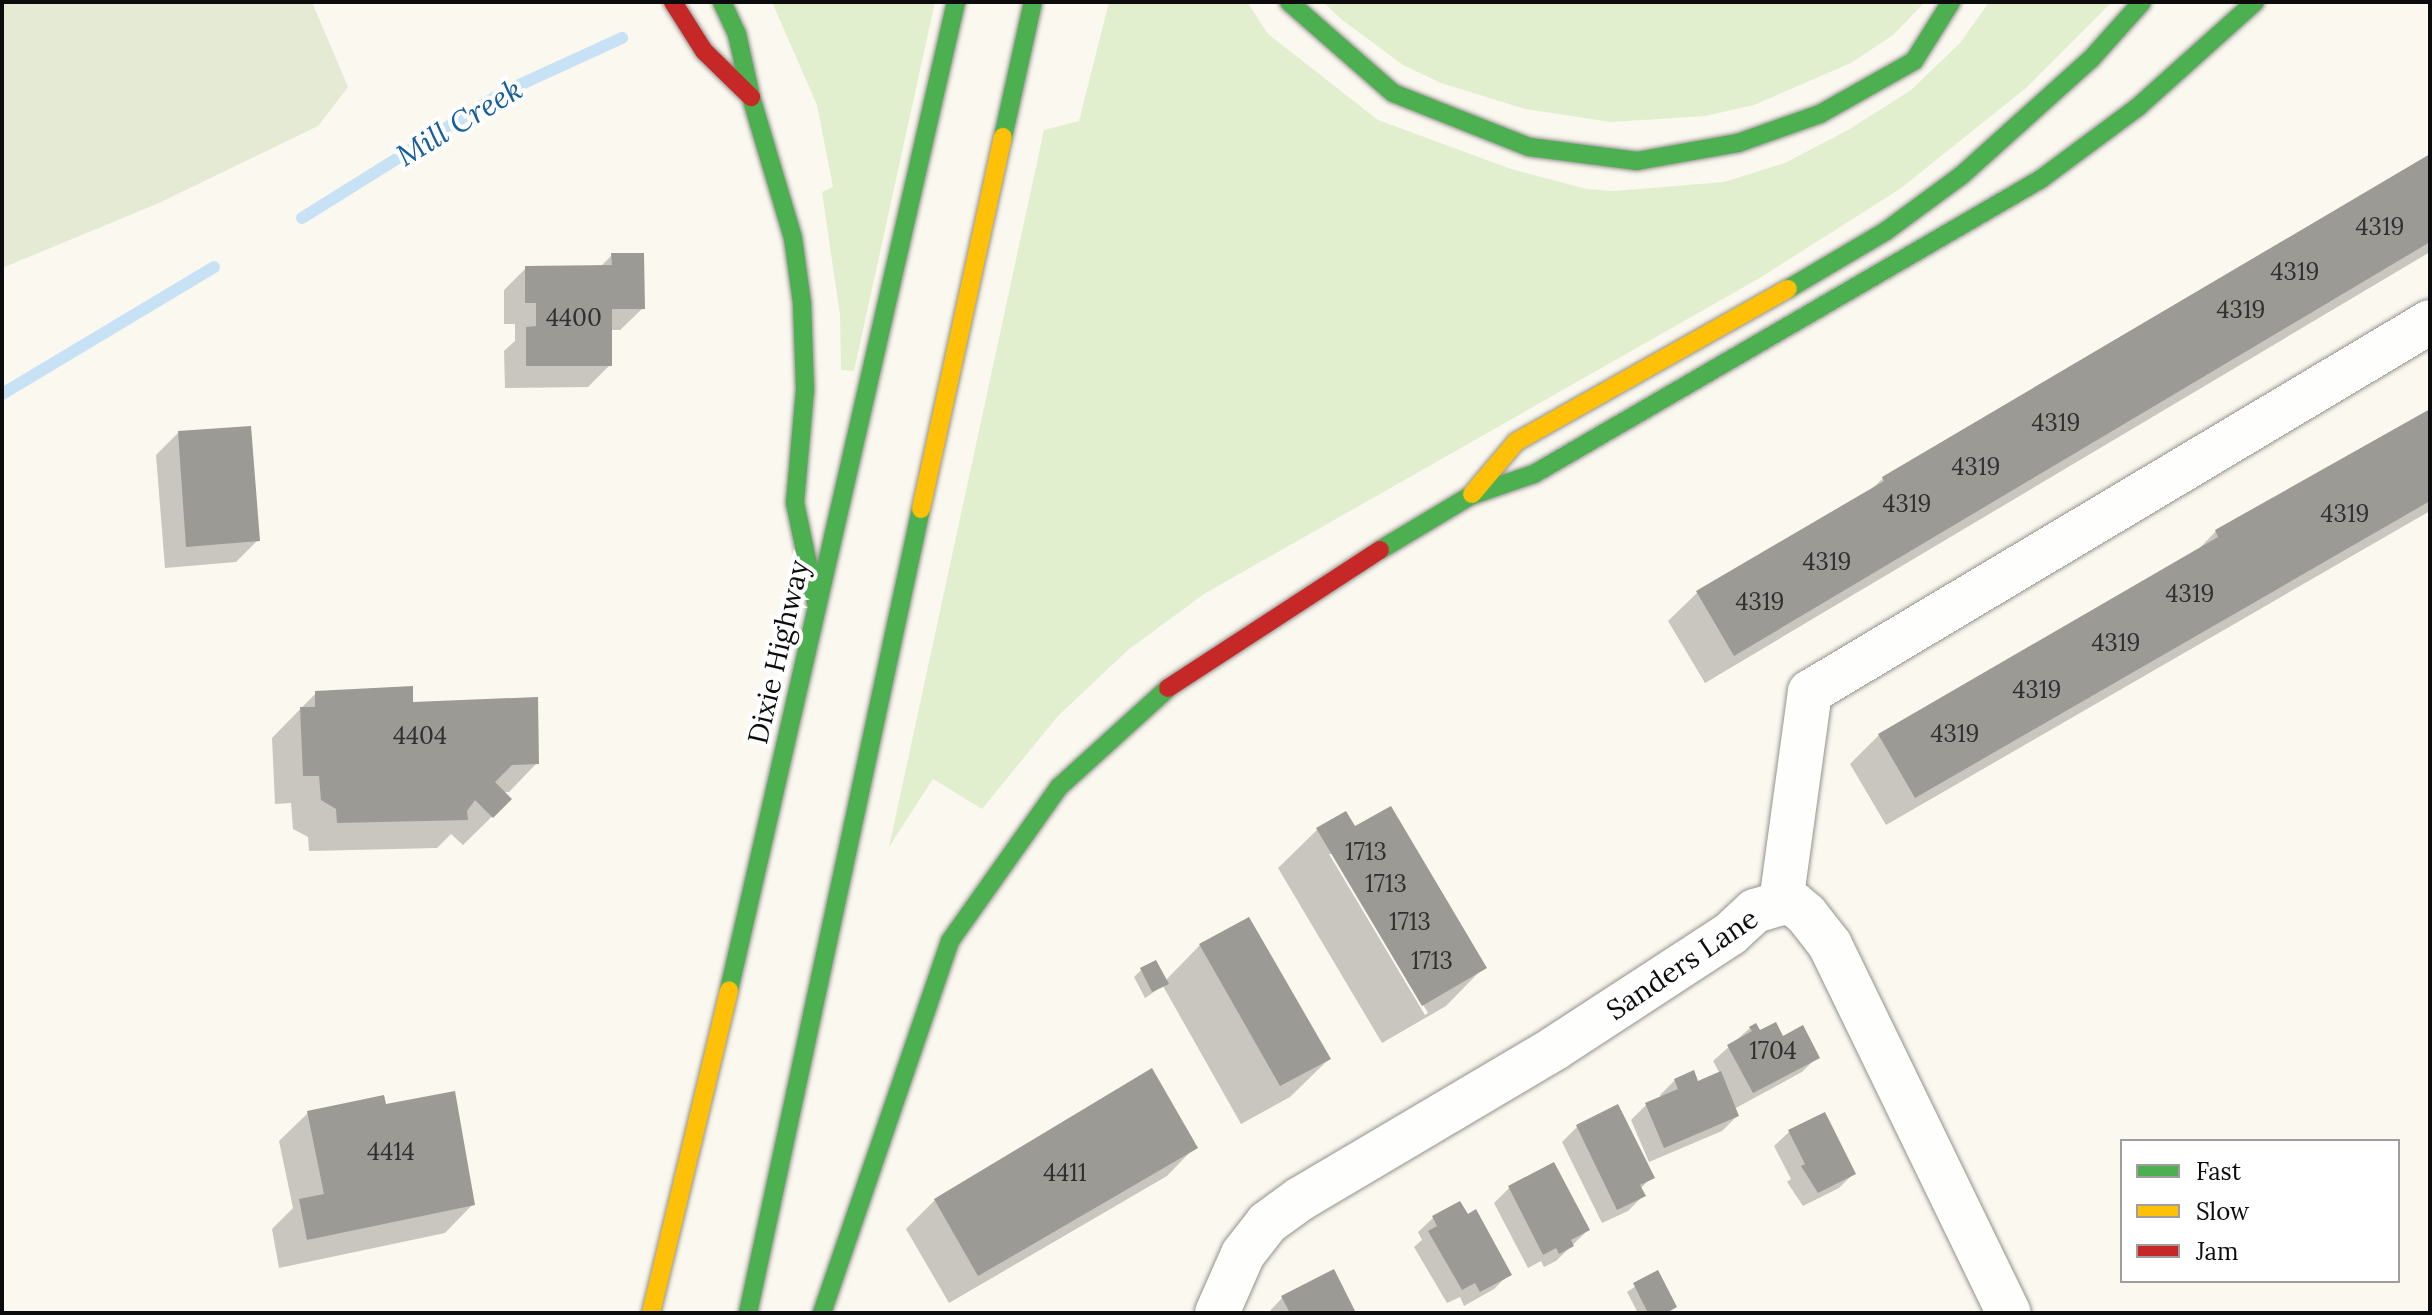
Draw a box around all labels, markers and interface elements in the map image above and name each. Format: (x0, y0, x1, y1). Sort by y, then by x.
water label: Mill Creek (390, 71, 528, 173)
house number: 4319 (2356, 213, 2404, 241)
house number: 4319 (2271, 258, 2319, 286)
house number: 4319 (2217, 296, 2265, 324)
house number: 4400 (546, 304, 602, 332)
house number: 4319 (2032, 409, 2080, 437)
house number: 4319 (1952, 453, 2000, 481)
house number: 4319 (1883, 490, 1931, 518)
house number: 4319 (2321, 500, 2369, 528)
house number: 4319 (1803, 548, 1851, 576)
street label: Dixie Highway (741, 557, 815, 747)
house number: 4319 (2166, 580, 2214, 608)
house number: 4319 (1736, 588, 1784, 616)
house number: 4319 (2092, 629, 2140, 657)
house number: 4319 (2013, 676, 2061, 704)
house number: 4319 (1931, 720, 1979, 748)
house number: 4404 (393, 722, 447, 750)
house number: 1713 (1345, 838, 1387, 866)
house number: 1713 (1365, 870, 1407, 898)
street label: Sanders Lane (1600, 901, 1764, 1027)
house number: 1713 (1389, 908, 1431, 936)
house number: 1713 (1411, 947, 1453, 975)
house number: 1704 (1749, 1037, 1797, 1065)
house number: 4414 (367, 1138, 415, 1166)
legend (2120, 1139, 2400, 1283)
text: Fast (2196, 1156, 2241, 1187)
house number: 4411 (1043, 1159, 1087, 1187)
text: Slow (2196, 1196, 2249, 1227)
text: Jam (2196, 1236, 2238, 1267)

